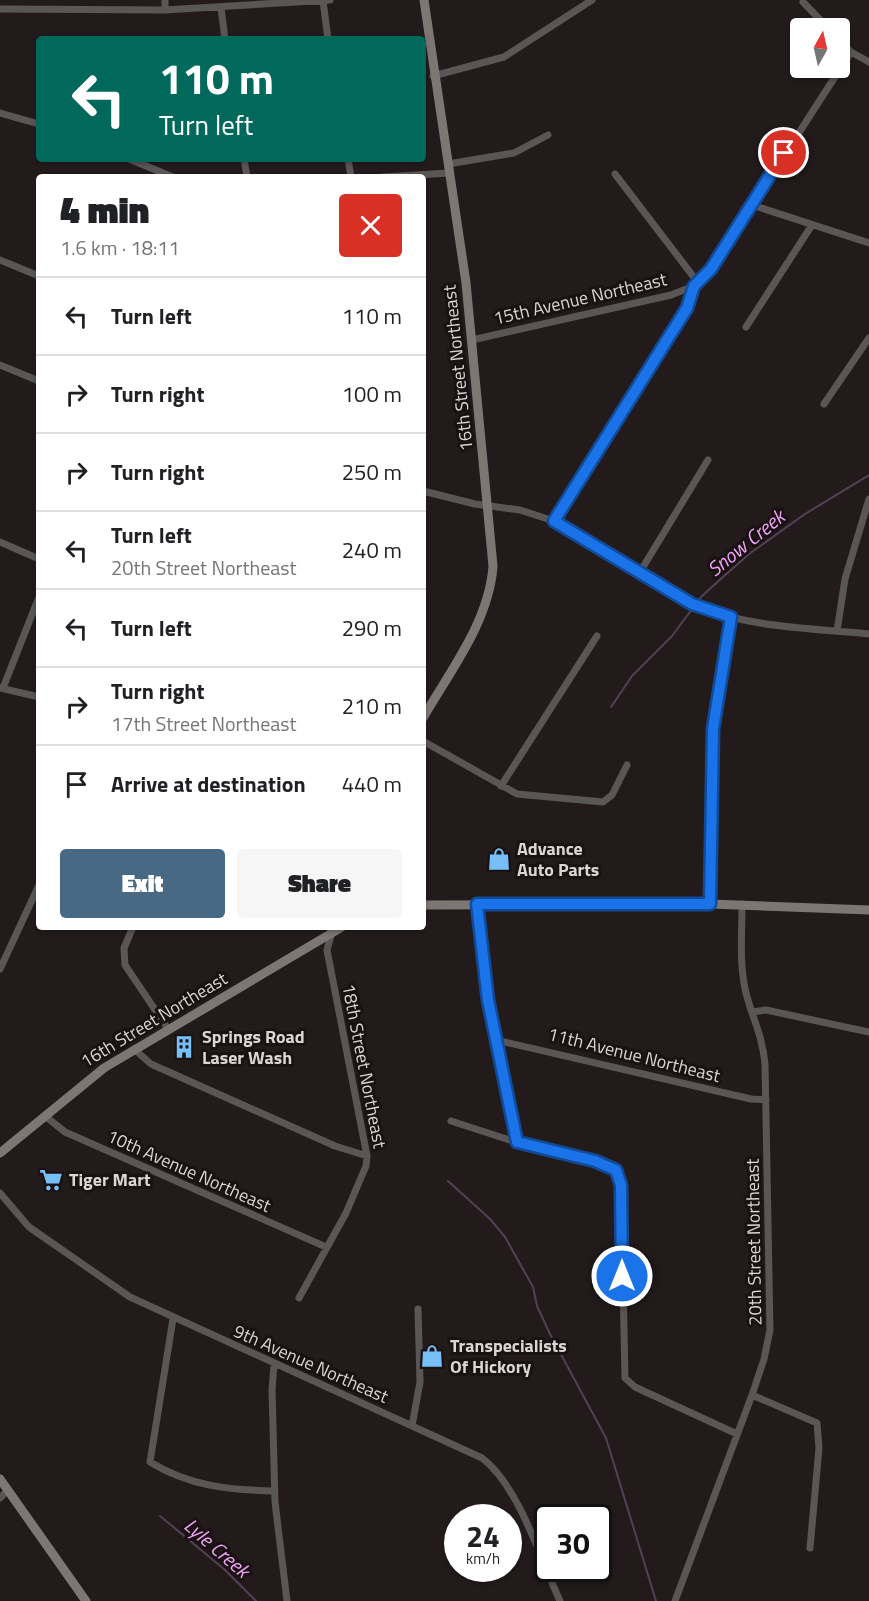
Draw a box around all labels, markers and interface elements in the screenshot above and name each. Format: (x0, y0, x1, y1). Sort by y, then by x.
north arrow (790, 18, 850, 78)
map controls (790, 18, 850, 78)
text: 110 m (159, 46, 274, 110)
icon: left (60, 60, 138, 138)
text: Turn left (159, 104, 253, 145)
pin (758, 127, 809, 178)
icon: arrive (767, 136, 800, 169)
text: 4 min (60, 182, 149, 237)
button: close (339, 194, 402, 257)
text: 1.6 km · 18:11 (60, 232, 180, 263)
street label: 15th Avenue Northeast (491, 265, 670, 332)
street label: 16th Street Northeast (435, 283, 480, 453)
text: Turn left (111, 299, 192, 333)
text: 110 m (342, 299, 402, 333)
icon: left (60, 300, 93, 333)
text: Turn right (111, 377, 205, 411)
text: 100 m (342, 377, 402, 411)
icon: right (60, 378, 93, 411)
text: Turn right (111, 455, 205, 489)
text: 250 m (342, 455, 402, 489)
icon: right (60, 456, 93, 489)
water label: Snow Creek (700, 500, 793, 584)
text: Turn left (111, 518, 192, 552)
text: 240 m (342, 533, 402, 567)
icon: left (60, 534, 93, 567)
text: 20th Street Northeast (111, 552, 297, 583)
text: Turn left (111, 611, 192, 645)
text: 290 m (342, 611, 402, 645)
icon: left (60, 612, 93, 645)
text: Turn right (111, 674, 205, 708)
text: 210 m (342, 689, 402, 723)
icon: right (60, 690, 93, 723)
text: 17th Street Northeast (111, 708, 297, 739)
text: Arrive at destination (111, 767, 306, 801)
text: 440 m (342, 767, 402, 801)
icon: arrive (60, 768, 93, 801)
place label: Advance Auto Parts (517, 835, 599, 883)
shop icon: Advance Auto Parts (486, 846, 512, 872)
button: Exit (60, 849, 225, 918)
button: Share (237, 849, 402, 918)
street label: 16th Street Northeast (75, 965, 233, 1074)
street label: 18th Street Northeast (335, 981, 394, 1151)
street label: 11th Avenue Northeast (545, 1020, 724, 1089)
place label: Springs Road Laser Wash (202, 1023, 305, 1071)
building icon: Springs Road Laser Wash (171, 1034, 197, 1060)
street label: 10th Avenue Northeast (103, 1122, 276, 1219)
street label: 20th Street Northeast (739, 1158, 768, 1326)
place label: Tiger Mart (69, 1166, 151, 1193)
supermarket icon: Tiger Mart (38, 1167, 64, 1193)
position arrow (590, 1244, 654, 1308)
street label: 9th Avenue Northeast (229, 1317, 394, 1410)
place label: Transpecialists Of Hickory (450, 1332, 567, 1380)
shop icon: Transpecialists Of Hickory (419, 1343, 445, 1369)
speed limit sign: 30 (534, 1504, 612, 1582)
water label: Lyle Creek (178, 1510, 259, 1586)
text: 24 (466, 1513, 500, 1559)
text: km/h (466, 1547, 500, 1570)

